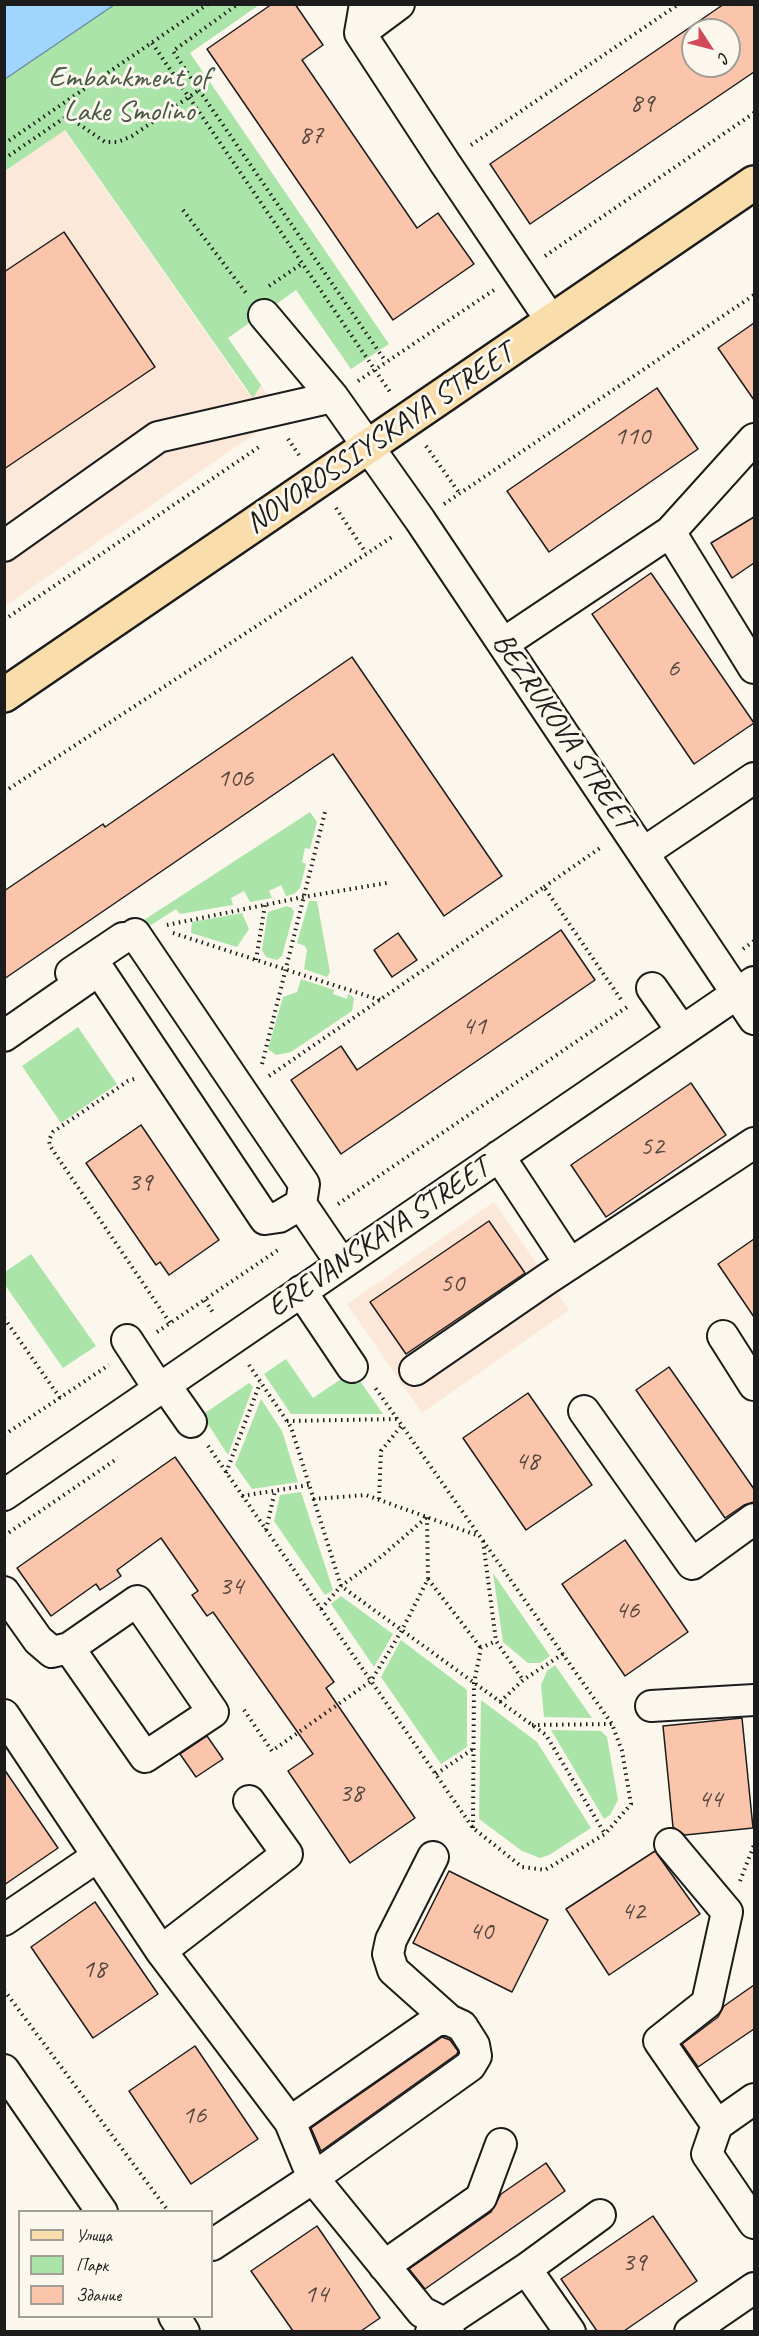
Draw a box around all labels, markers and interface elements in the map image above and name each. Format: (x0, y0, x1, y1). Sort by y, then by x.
north arrow (681, 18, 741, 78)
text: С (714, 48, 734, 66)
park label: Embankment of Lake Smolino (48, 60, 210, 130)
house number: 89 (630, 88, 654, 120)
house number: 87 (299, 120, 323, 152)
street label: NOVOROSSIYSKAYA STREET (239, 336, 521, 542)
house number: 110 (614, 421, 650, 453)
street label: BEZRUKOVA STREET (484, 627, 642, 837)
house number: 6 (667, 653, 679, 685)
house number: 106 (217, 763, 253, 795)
house number: 41 (462, 1011, 486, 1043)
house number: 52 (640, 1131, 664, 1163)
street label: EREVANSKAYA STREET (261, 1150, 497, 1326)
house number: 39 (128, 1167, 152, 1199)
house number: 50 (440, 1268, 464, 1300)
house number: 48 (515, 1446, 539, 1478)
house number: 34 (219, 1571, 243, 1603)
house number: 46 (615, 1595, 639, 1627)
house number: 38 (339, 1778, 363, 1810)
house number: 44 (698, 1784, 722, 1816)
house number: 42 (621, 1896, 645, 1928)
house number: 40 (469, 1916, 493, 1948)
house number: 18 (82, 1954, 106, 1986)
house number: 16 (182, 2100, 206, 2132)
legend (18, 2210, 213, 2318)
text: Улица (76, 2224, 112, 2246)
house number: 39 (622, 2247, 646, 2279)
text: Парк (76, 2254, 108, 2276)
house number: 14 (304, 2279, 328, 2311)
text: Здание (76, 2284, 121, 2306)

